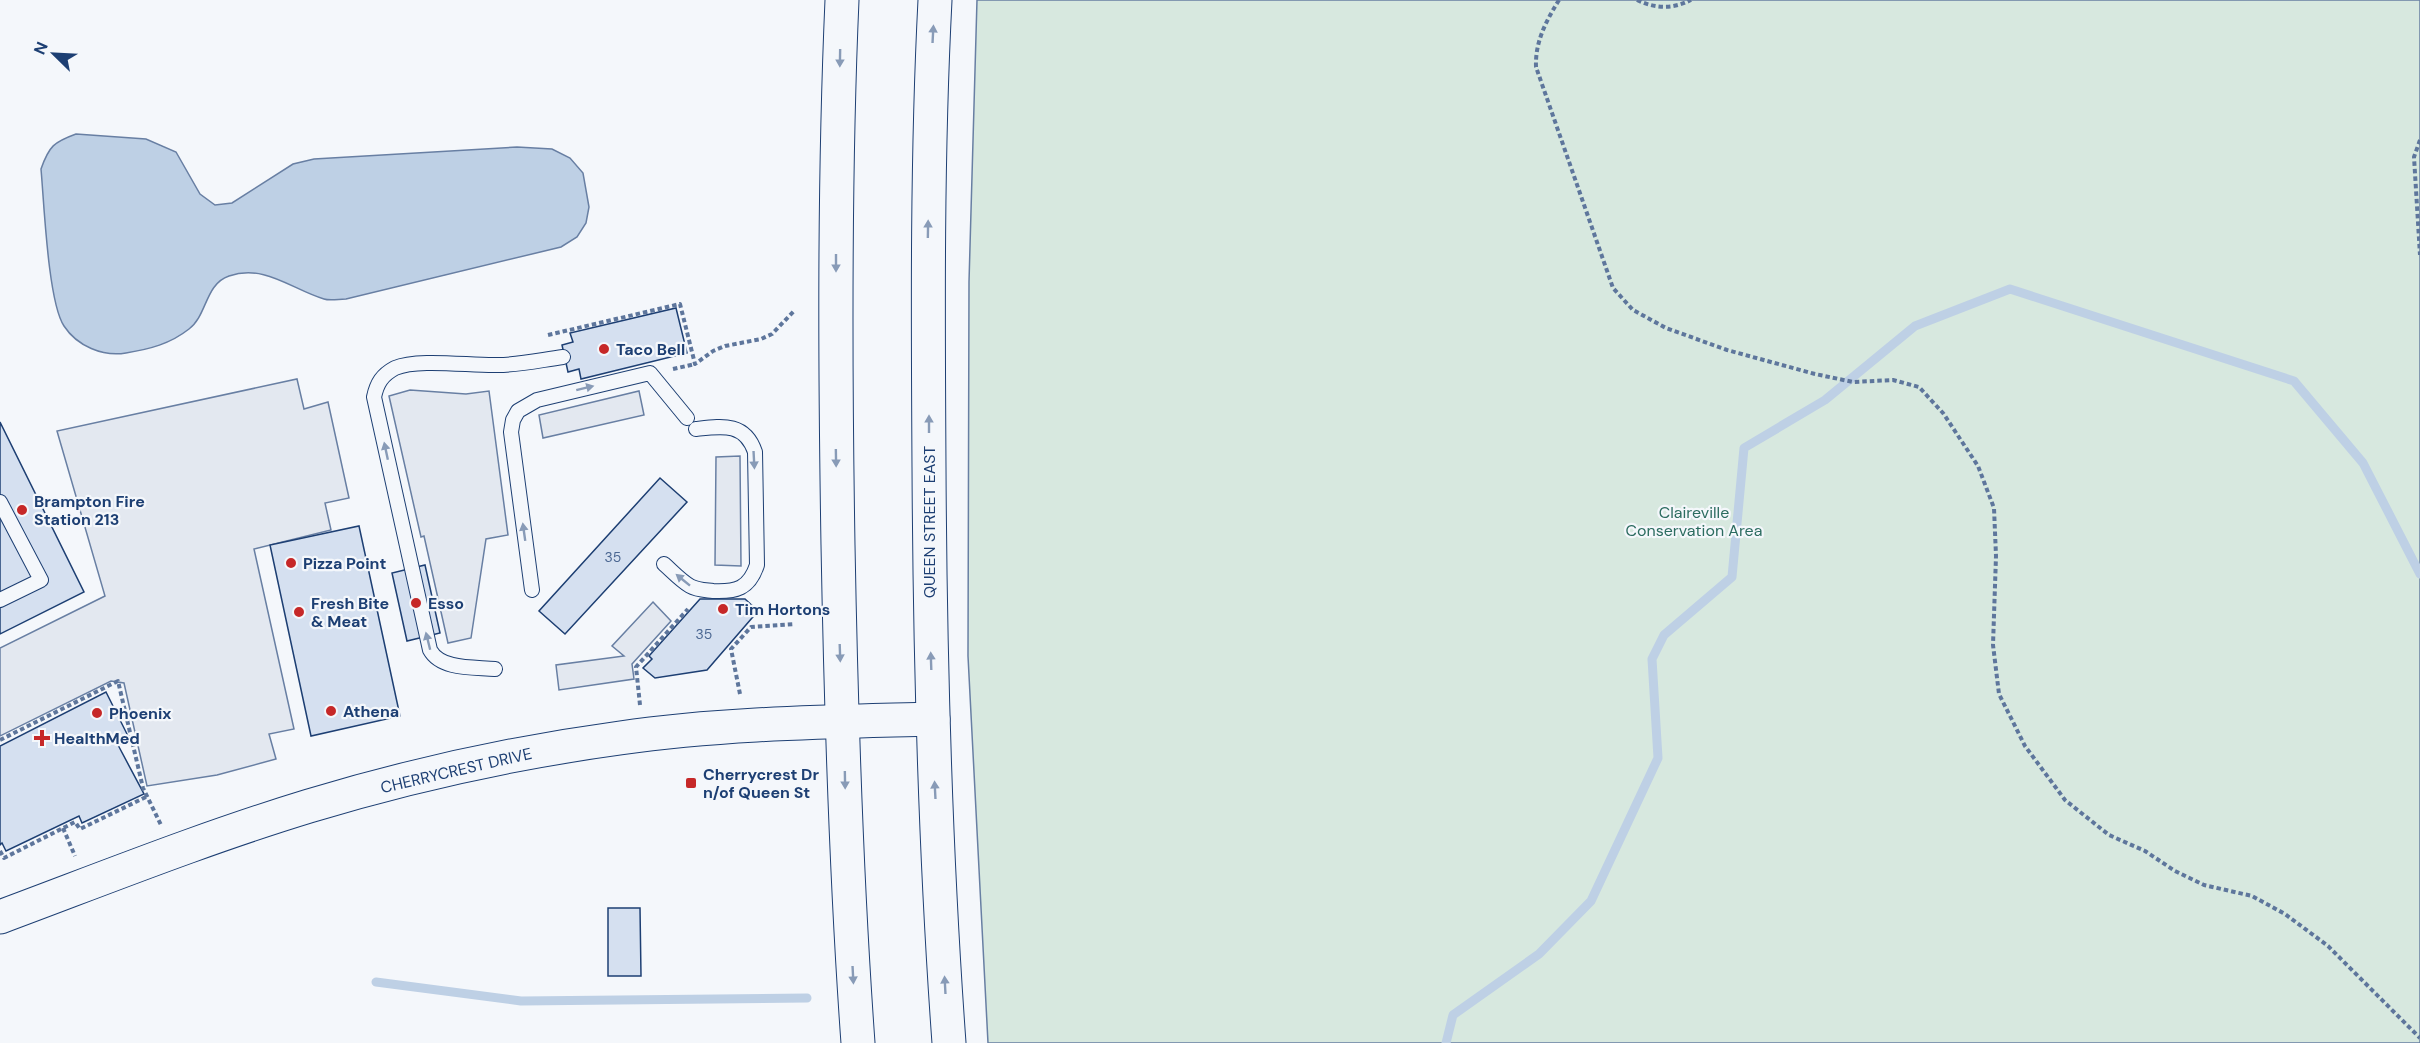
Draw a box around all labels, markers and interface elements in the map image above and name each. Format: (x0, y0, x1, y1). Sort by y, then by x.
north arrow (24, 24, 84, 84)
one-way arrow (928, 24, 938, 43)
text: N (29, 39, 53, 58)
one-way arrow (835, 49, 845, 68)
one-way arrow (924, 219, 933, 238)
one-way arrow (831, 253, 841, 272)
place label: Taco Bell (616, 339, 685, 360)
marker: Taco Bell (597, 342, 611, 356)
one-way arrow (576, 383, 595, 392)
one-way arrow (924, 414, 933, 433)
one-way arrow (381, 441, 390, 460)
street label: QUEEN STREET EAST (919, 446, 940, 598)
one-way arrow (832, 448, 841, 467)
one-way arrow (750, 451, 759, 470)
place label: Brampton Fire Station 213 (34, 491, 145, 530)
park label: Claireville Conservation Area (1626, 502, 1762, 541)
marker: Brampton Fire Station 213 (15, 503, 29, 517)
one-way arrow (519, 522, 529, 541)
house number: 35 (605, 548, 621, 566)
place label: Pizza Point (303, 553, 386, 574)
marker: Pizza Point (284, 556, 298, 570)
one-way arrow (676, 574, 691, 587)
place label: Fresh Bite & Meat (311, 593, 389, 632)
place label: Esso (428, 593, 464, 614)
marker: Esso (409, 596, 423, 610)
place label: Tim Hortons (735, 599, 830, 620)
marker: Tim Hortons (716, 602, 730, 616)
marker: Fresh Bite & Meat (292, 605, 306, 619)
house number: 35 (696, 625, 712, 643)
one-way arrow (423, 632, 433, 651)
one-way arrow (836, 643, 845, 662)
one-way arrow (926, 651, 935, 670)
place label: Athena (343, 701, 399, 722)
place label: Phoenix (109, 703, 172, 724)
marker: Athena (324, 704, 338, 718)
marker: Phoenix (90, 706, 104, 720)
place label: HealthMed (54, 728, 140, 749)
marker: HealthMed (35, 731, 49, 745)
street label: CHERRYCREST DRIVE (378, 743, 534, 798)
place label: Cherrycrest Dr n/of Queen St (703, 764, 819, 803)
one-way arrow (840, 770, 849, 789)
marker: Cherrycrest Dr n/of Queen St (684, 776, 698, 790)
one-way arrow (931, 780, 940, 799)
one-way arrow (849, 965, 858, 984)
one-way arrow (940, 975, 949, 994)

